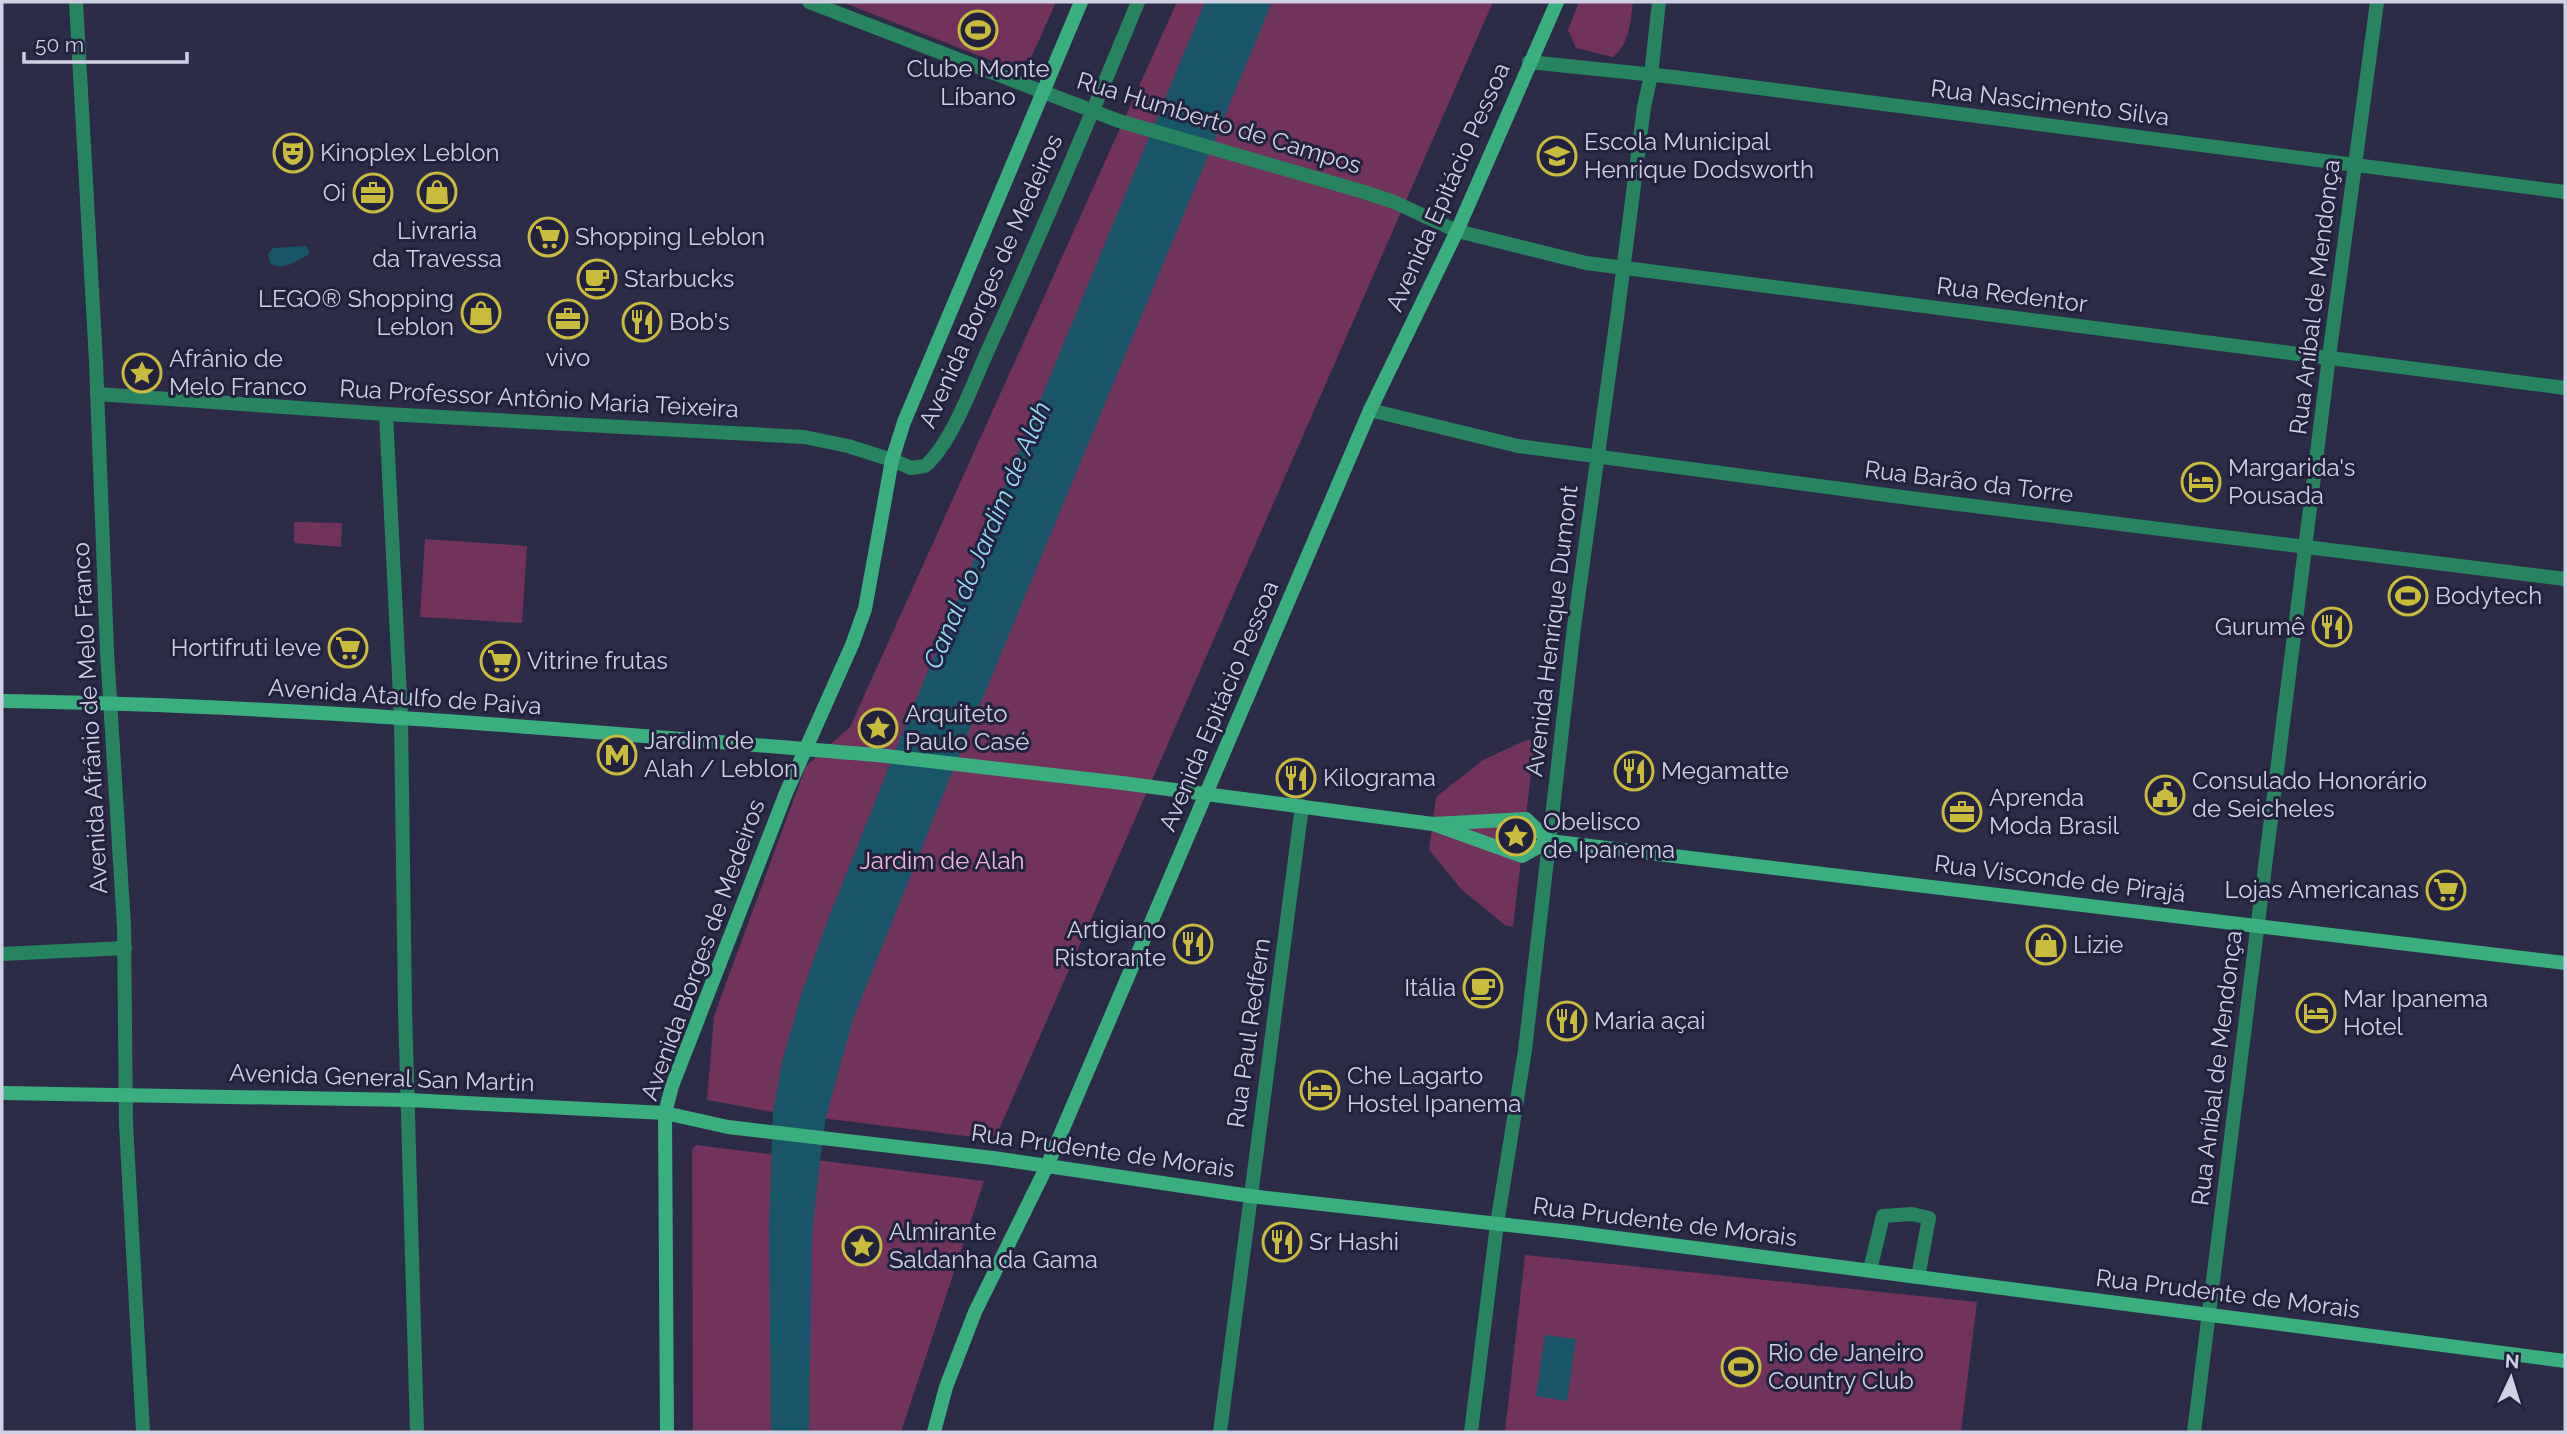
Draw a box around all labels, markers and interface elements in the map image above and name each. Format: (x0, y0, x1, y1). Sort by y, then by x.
sports icon: Clube Monte Líbano (957, 9, 999, 51)
scale bar (24, 21, 187, 65)
text: 50 m (35, 32, 84, 57)
place label: Clube Monte Líbano (906, 54, 1050, 111)
street label: Avenida Epitácio Pessoa (1380, 58, 1515, 316)
street label: Rua Humberto de Campos (1073, 65, 1365, 180)
street label: Rua Nascimento Silva (1929, 73, 2171, 132)
place label: Escola Municipal Henrique Dodsworth (1584, 127, 1814, 184)
street label: Avenida Borges de Medeiros (913, 129, 1069, 432)
theatre icon: Kinoplex Leblon (272, 132, 314, 174)
school or university icon: Escola Municipal Henrique Dodsworth (1536, 135, 1578, 177)
place label: Kinoplex Leblon (320, 138, 500, 167)
street label: Rua Aníbal de Mendonça (2283, 158, 2346, 436)
shop icon: Livraria da Travessa (416, 171, 458, 213)
office icon: Oi (352, 172, 394, 214)
place label: Oi (323, 178, 346, 207)
place label: Livraria da Travessa (372, 216, 502, 273)
supermarket icon: Shopping Leblon (527, 216, 569, 258)
place label: Shopping Leblon (575, 222, 765, 251)
cafe icon: Starbucks (576, 258, 618, 300)
place label: Starbucks (624, 264, 734, 293)
street label: Rua Redentor (1935, 271, 2090, 318)
place label: LEGO® Shopping Leblon (258, 284, 454, 341)
shop icon: LEGO® Shopping Leblon (460, 292, 502, 334)
office icon: vivo (547, 298, 589, 340)
restaurant icon: Bob's (621, 301, 663, 343)
place label: Bob's (669, 307, 730, 336)
place label: vivo (546, 343, 590, 372)
place label: Afrânio de Melo Franco (169, 344, 307, 401)
place icon: Afrânio de Melo Franco (121, 352, 163, 394)
street label: Rua Professor Antônio Maria Teixeira (339, 374, 739, 423)
water label: Canal do Jardim de Alah (917, 397, 1057, 673)
place label: Margarida's Pousada (2228, 453, 2355, 510)
street label: Rua Barão da Torre (1863, 454, 2075, 509)
hotel icon: Margarida's Pousada (2180, 461, 2222, 503)
street label: Avenida Henrique Dumont (1519, 484, 1584, 778)
street label: Avenida Afrânio de Melo Franco (66, 541, 113, 895)
sports icon: Bodytech (2387, 575, 2429, 617)
street label: Avenida Epitácio Pessoa (1153, 576, 1284, 835)
place label: Bodytech (2435, 581, 2542, 610)
restaurant icon: Gurumê (2311, 606, 2353, 648)
place label: Gurumê (2215, 612, 2305, 641)
supermarket icon: Hortifruti leve (327, 627, 369, 669)
place label: Hortifruti leve (171, 633, 321, 662)
supermarket icon: Vitrine frutas (479, 640, 521, 682)
place label: Vitrine frutas (527, 646, 668, 675)
street label: Avenida Ataulfo de Paiva (267, 672, 543, 721)
place label: Arquiteto Paulo Casé (905, 699, 1029, 756)
place icon: Arquiteto Paulo Casé (857, 707, 899, 749)
place label: Jardim de Alah / Leblon (644, 726, 798, 783)
metro station icon: Jardim de Alah / Leblon (596, 734, 638, 776)
restaurant icon: Megamatte (1613, 750, 1655, 792)
place label: Megamatte (1661, 756, 1789, 785)
restaurant icon: Kilograma (1275, 757, 1317, 799)
place label: Kilograma (1323, 763, 1436, 792)
place label: Consulado Honorário de Seicheles (2192, 766, 2427, 823)
public building icon: Consulado Honorário de Seicheles (2144, 774, 2186, 816)
place label: Aprenda Moda Brasil (1989, 783, 2120, 840)
office icon: Aprenda Moda Brasil (1941, 791, 1983, 833)
street label: Avenida Borges de Medeiros (634, 795, 771, 1104)
place label: Obelisco de Ipanema (1543, 807, 1675, 864)
place icon: Obelisco de Ipanema (1495, 815, 1537, 857)
park label: Jardim de Alah (859, 846, 1025, 875)
street label: Rua Visconde de Pirajá (1933, 849, 2187, 908)
supermarket icon: Lojas Americanas (2425, 869, 2467, 911)
place label: Lojas Americanas (2225, 875, 2419, 904)
place label: Artigiano Ristorante (1054, 915, 1166, 972)
restaurant icon: Artigiano Ristorante (1172, 923, 1214, 965)
shop icon: Lizie (2025, 924, 2067, 966)
street label: Rua Aníbal de Mendonça (2185, 929, 2248, 1207)
place label: Lizie (2073, 930, 2123, 959)
street label: Rua Paul Redfern (1221, 936, 1276, 1130)
cafe icon: Itália (1462, 967, 1504, 1009)
place label: Itália (1404, 973, 1456, 1002)
place label: Mar Ipanema Hotel (2343, 984, 2488, 1041)
hotel icon: Mar Ipanema Hotel (2295, 992, 2337, 1034)
restaurant icon: Maria açai (1546, 1000, 1588, 1042)
place label: Maria açai (1594, 1006, 1705, 1035)
street label: Avenida General San Martin (229, 1058, 535, 1097)
place label: Che Lagarto Hostel Ipanema (1347, 1061, 1521, 1118)
hotel icon: Che Lagarto Hostel Ipanema (1299, 1069, 1341, 1111)
street label: Rua Prudente de Morais (969, 1118, 1237, 1183)
street label: Rua Prudente de Morais (1531, 1191, 1799, 1252)
place label: Almirante Saldanha da Gama (889, 1217, 1098, 1274)
restaurant icon: Sr Hashi (1261, 1221, 1303, 1263)
place icon: Almirante Saldanha da Gama (841, 1225, 883, 1267)
place label: Sr Hashi (1309, 1227, 1399, 1256)
street label: Rua Prudente de Morais (2094, 1263, 2362, 1324)
place label: Rio de Janeiro Country Club (1768, 1338, 1924, 1395)
north arrow (2476, 1343, 2546, 1413)
sports icon: Rio de Janeiro Country Club (1720, 1346, 1762, 1388)
text: N (2504, 1350, 2520, 1373)

